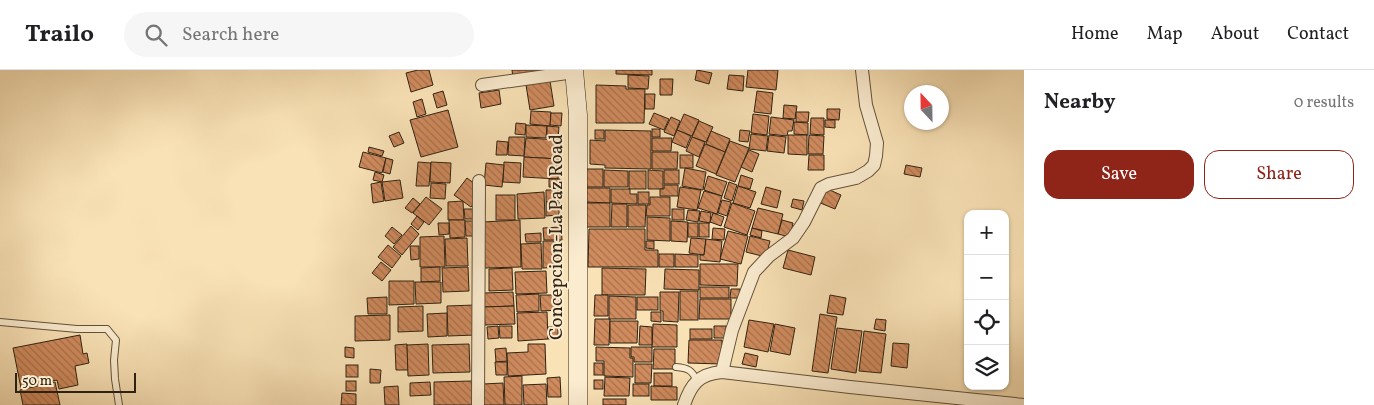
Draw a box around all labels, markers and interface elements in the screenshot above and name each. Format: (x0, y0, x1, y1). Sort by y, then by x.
search box (124, 12, 474, 57)
text: Trailo (25, 18, 94, 52)
icon: search (142, 21, 170, 49)
text: Search here (182, 22, 279, 48)
text: Home (1071, 22, 1119, 47)
text: Map (1147, 22, 1183, 47)
text: About (1211, 22, 1259, 47)
text: Contact (1287, 22, 1349, 47)
north arrow (904, 85, 949, 130)
text: Nearby (1044, 88, 1115, 117)
text: 0 results (1294, 92, 1354, 114)
street label: Concepcion-La Paz Road (544, 134, 570, 340)
button: Save (1044, 150, 1194, 199)
button: Share (1204, 150, 1354, 199)
map controls (964, 210, 1009, 390)
button: + (964, 210, 1009, 255)
button: − (964, 255, 1009, 300)
button: locate (964, 300, 1009, 345)
button: layers (964, 345, 1009, 390)
scale bar (15, 370, 136, 393)
text: 50 m (22, 372, 52, 391)

